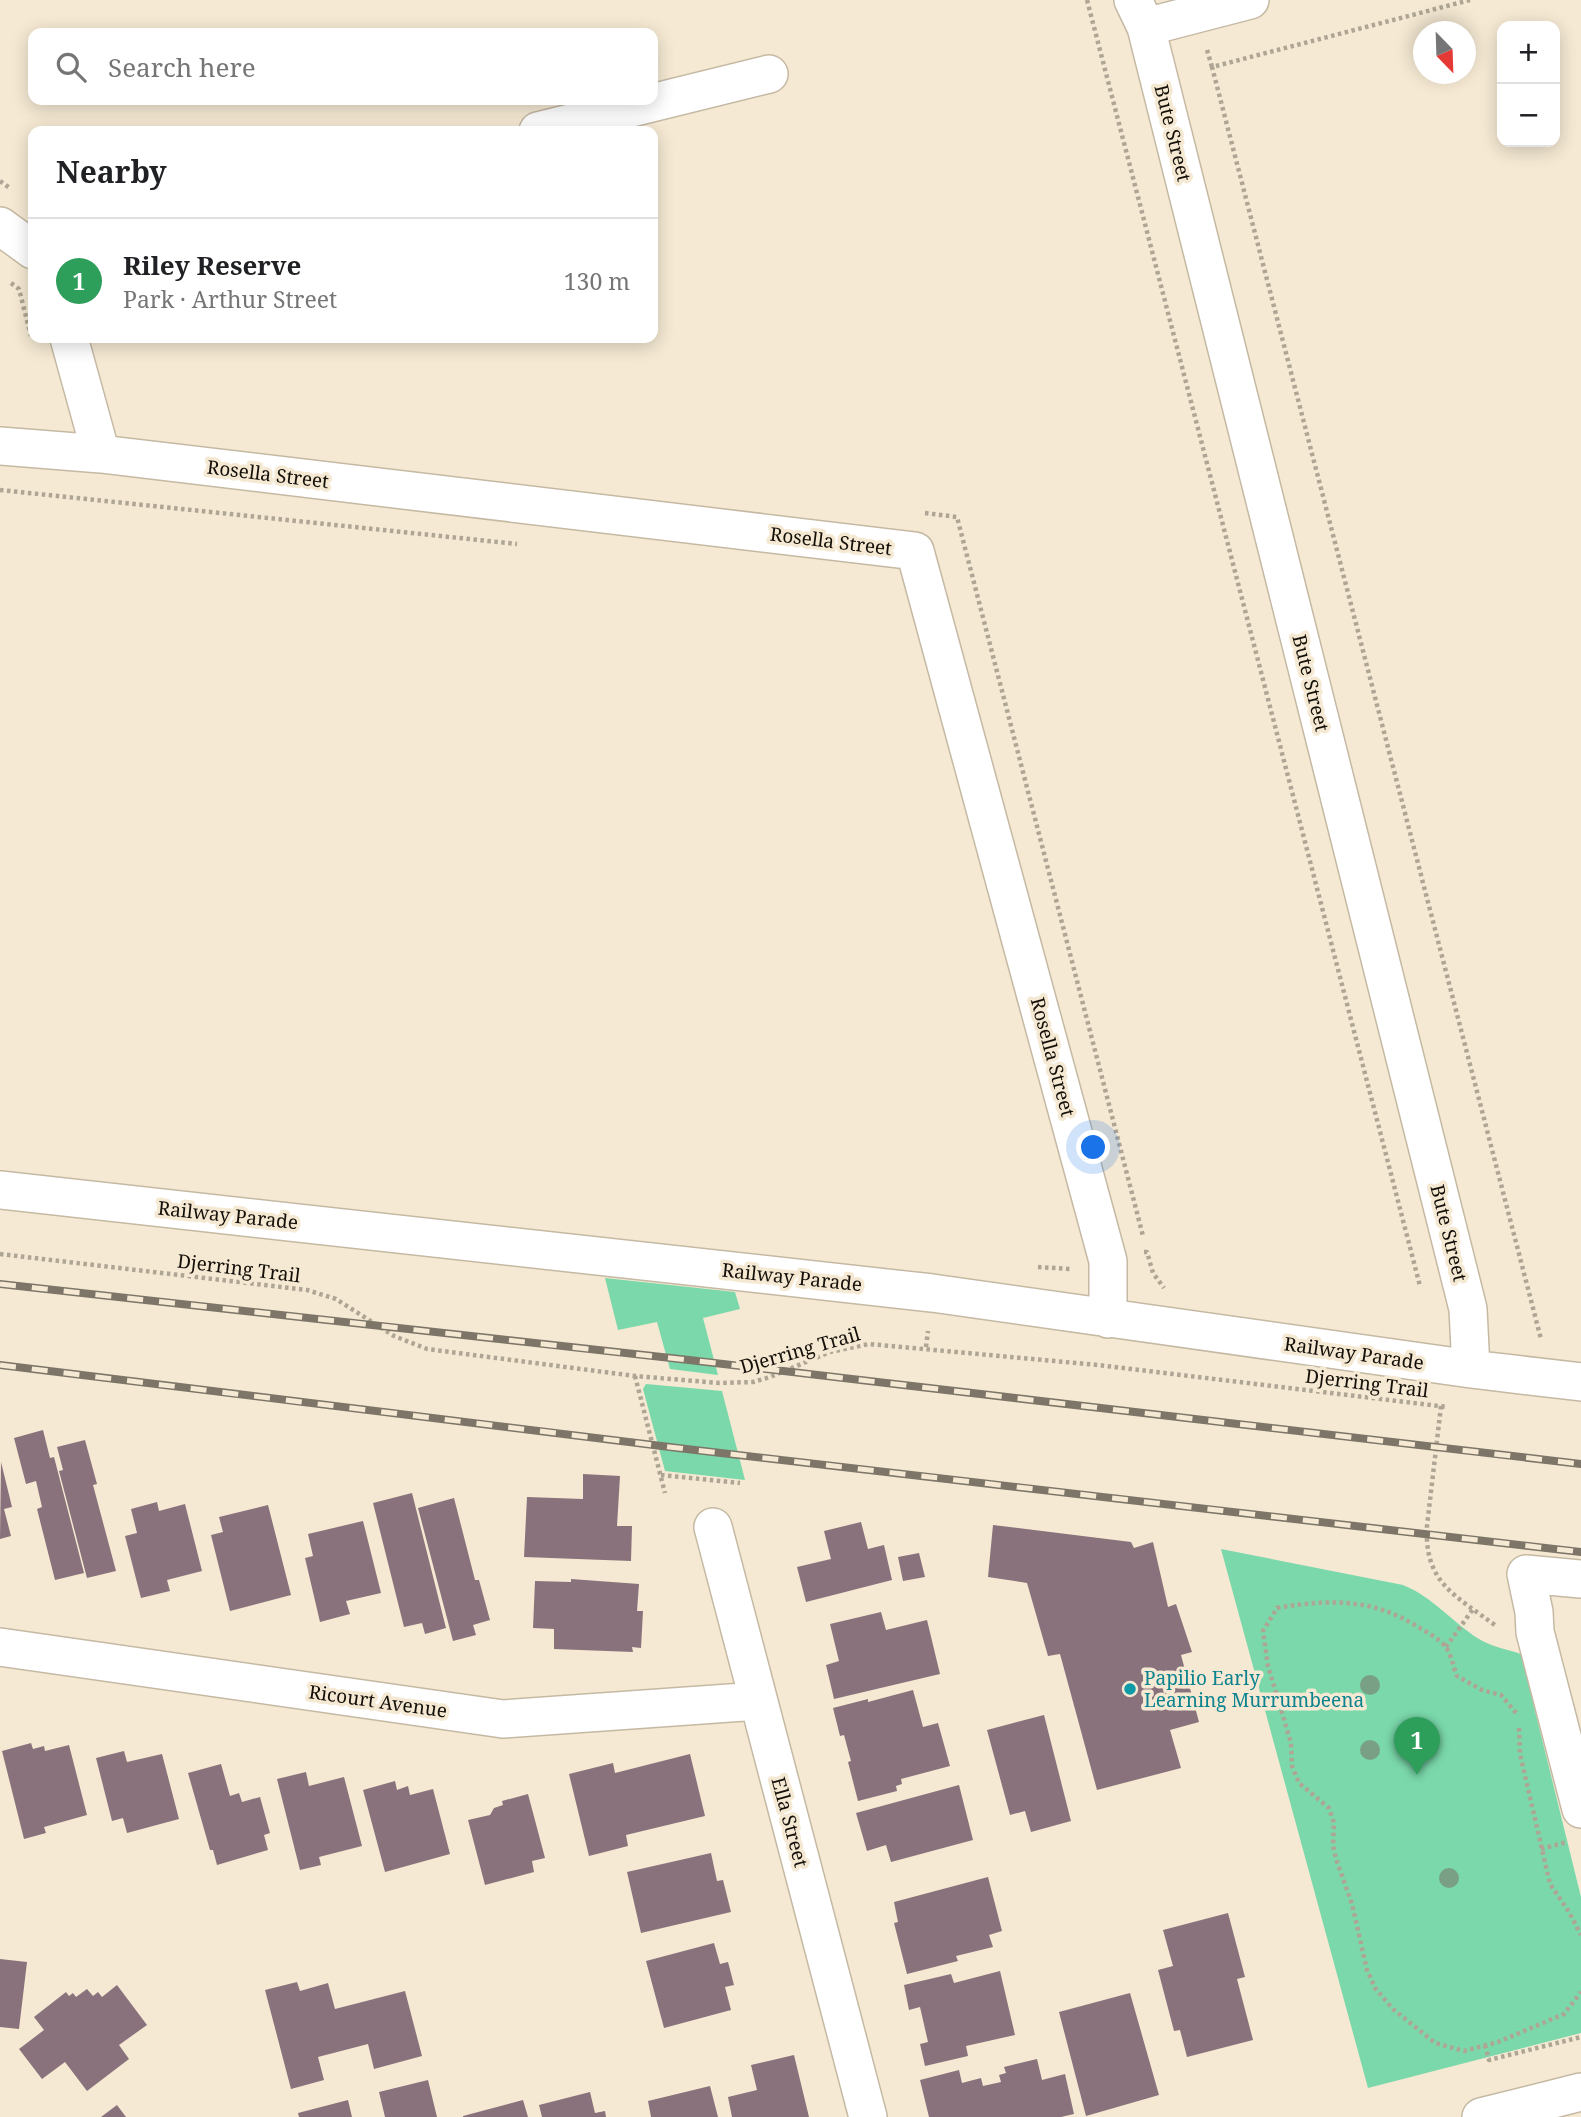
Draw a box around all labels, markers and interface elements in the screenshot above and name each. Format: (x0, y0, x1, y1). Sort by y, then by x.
north arrow (1413, 21, 1476, 84)
map controls (1497, 21, 1560, 147)
button: + (1497, 21, 1560, 84)
search box (28, 28, 658, 105)
icon: search (52, 48, 90, 86)
text: Search here (108, 49, 256, 85)
street label: Bute Street (1148, 82, 1198, 185)
button: − (1497, 84, 1560, 147)
text: Nearby (56, 151, 167, 192)
text: Riley Reserve (123, 247, 302, 283)
text: 1 (73, 265, 86, 297)
text: 130 m (564, 265, 630, 297)
text: Park · Arthur Street (123, 283, 337, 315)
street label: Rosella Street (206, 454, 331, 494)
street label: Rosella Street (769, 521, 894, 561)
street label: Bute Street (1286, 632, 1336, 735)
street label: Rosella Street (1025, 994, 1081, 1120)
your location (1076, 1130, 1110, 1164)
street label: Bute Street (1424, 1182, 1474, 1285)
street label: Railway Parade (157, 1195, 299, 1235)
street label: Djerring Trail (176, 1248, 302, 1288)
street label: Railway Parade (721, 1257, 863, 1297)
street label: Djerring Trail (737, 1320, 863, 1380)
street label: Railway Parade (1282, 1330, 1426, 1376)
street label: Djerring Trail (1304, 1363, 1430, 1403)
place label: Papilio Early Learning Murrumbeena (1144, 1665, 1364, 1713)
street label: Ricourt Avenue (307, 1678, 449, 1724)
marker: Papilio Early Learning Murrumbeena (1122, 1681, 1138, 1697)
pin: 1 (1394, 1717, 1440, 1775)
street label: Ella Street (766, 1774, 815, 1870)

